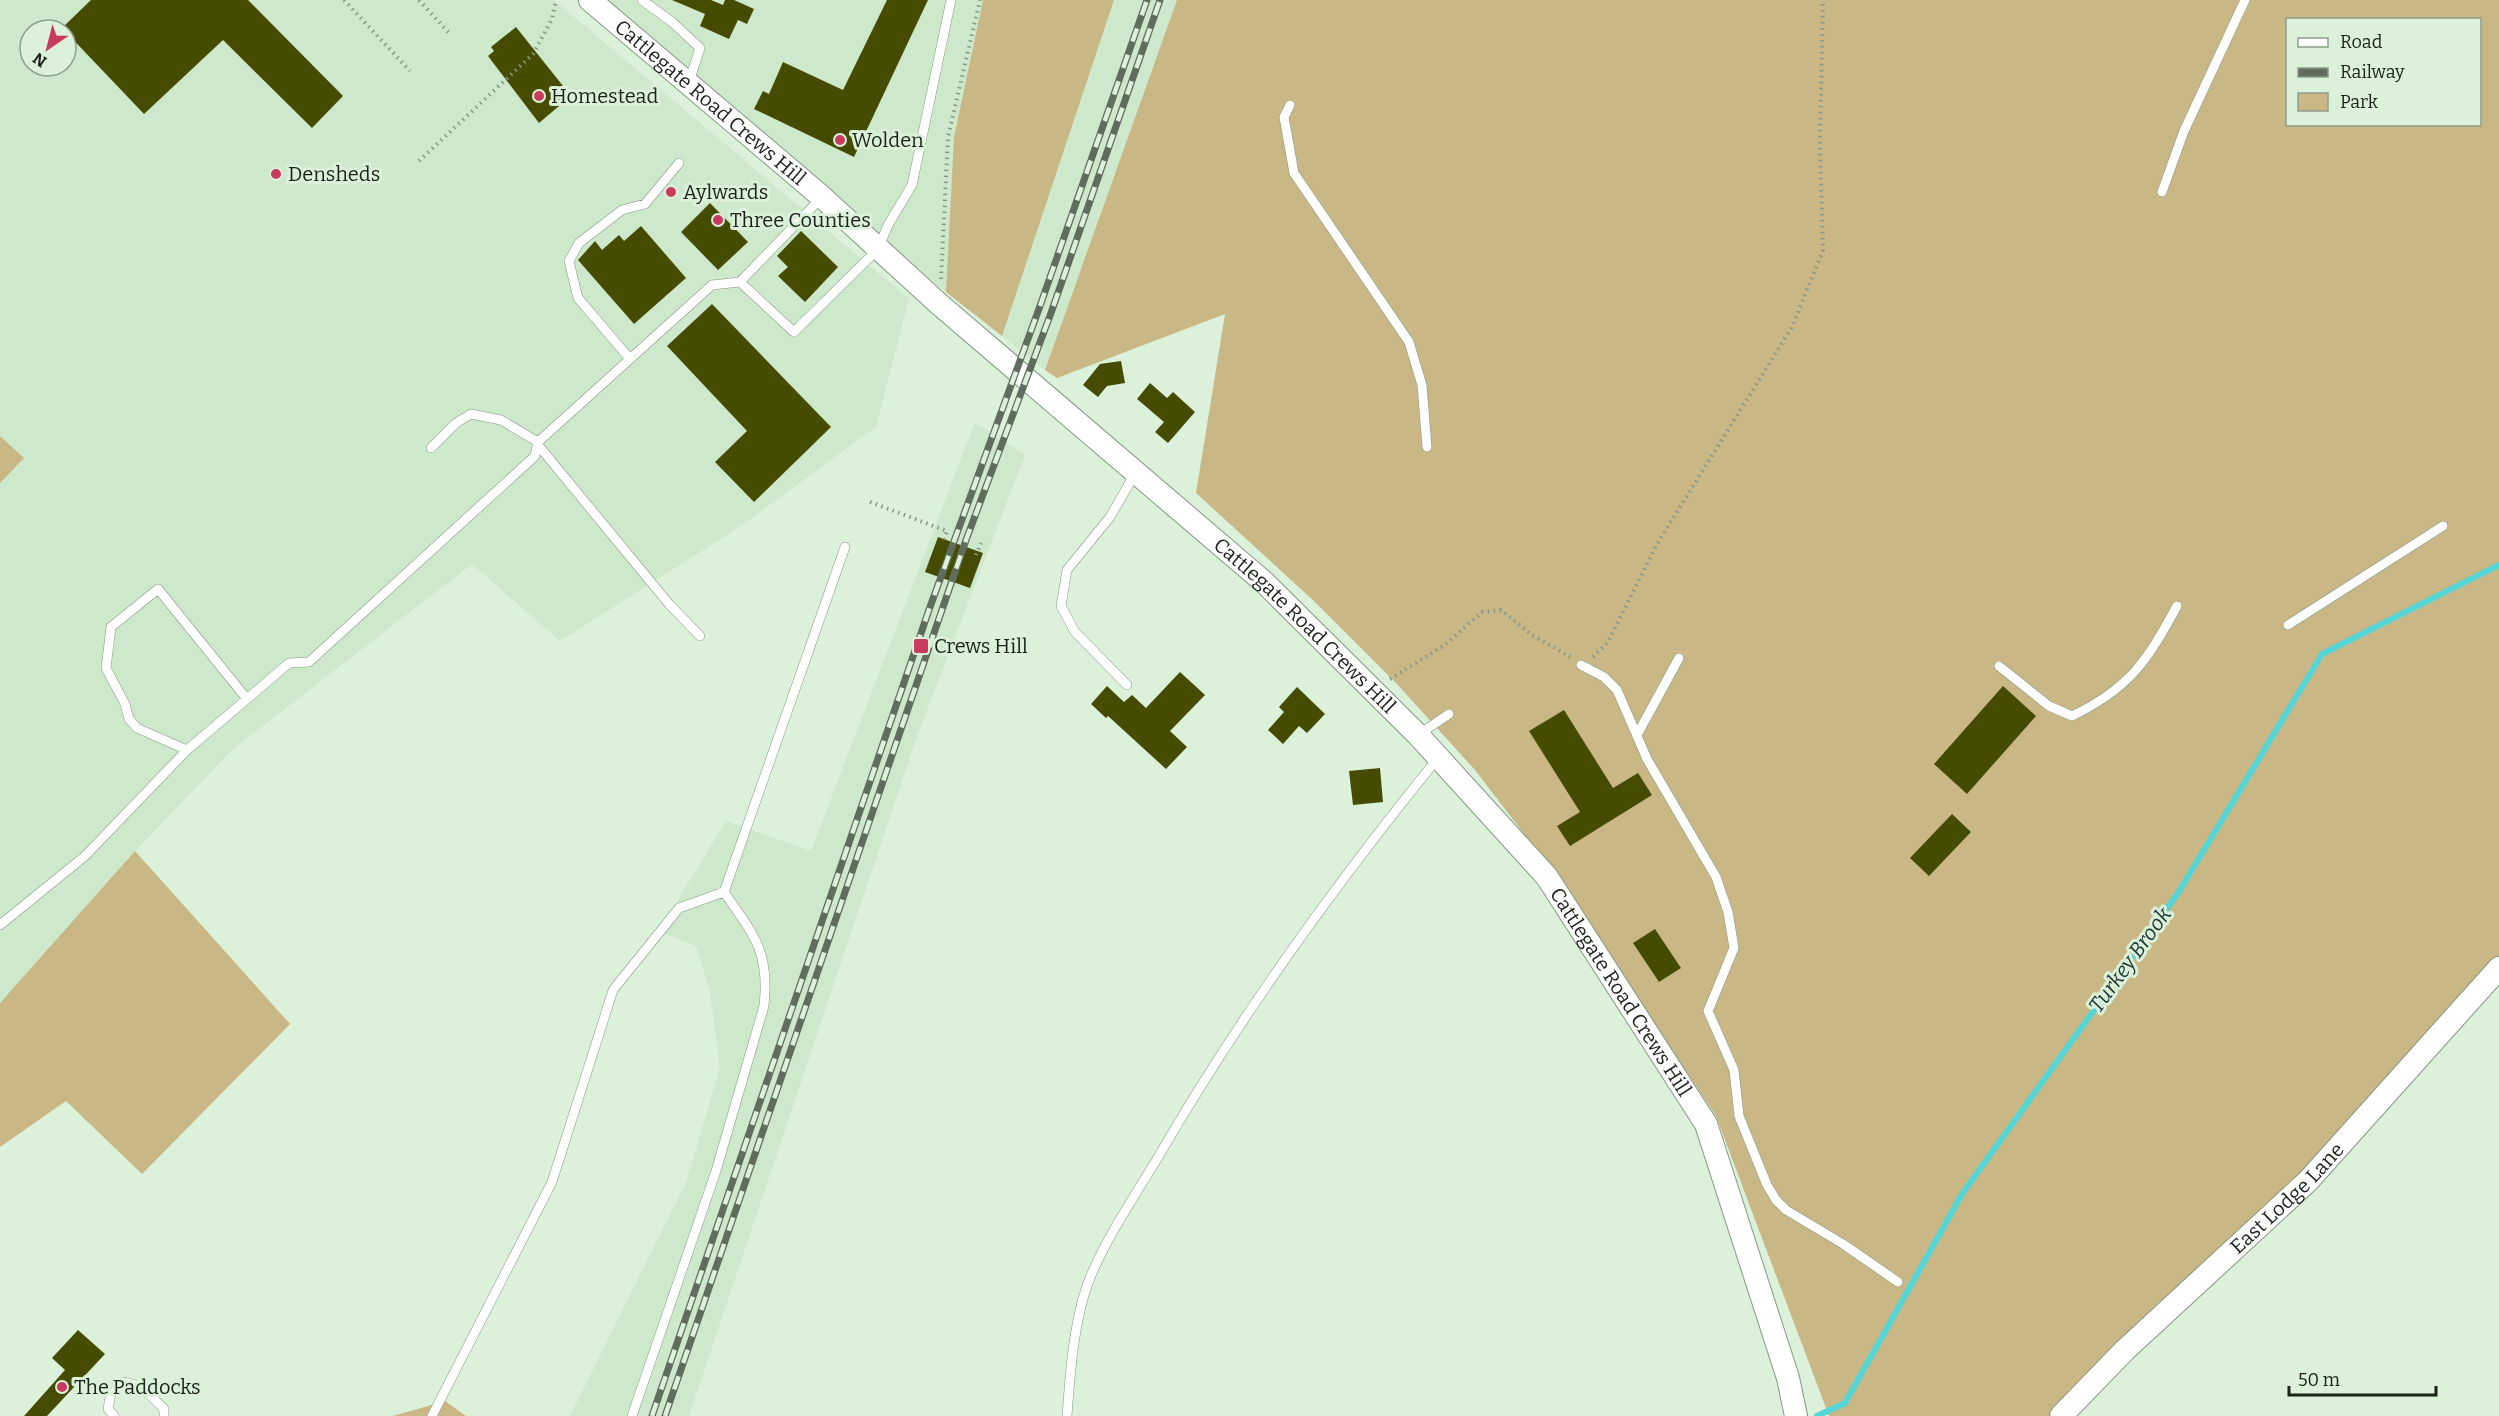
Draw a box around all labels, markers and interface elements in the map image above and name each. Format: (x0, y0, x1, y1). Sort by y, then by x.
street label: Cattlegate Road Crews Hill (610, 14, 811, 190)
north arrow (18, 18, 78, 78)
legend (2286, 18, 2481, 126)
text: Road (2340, 31, 2383, 53)
text: N (29, 49, 50, 71)
text: Railway (2340, 61, 2405, 83)
place label: Homestead (551, 84, 659, 108)
marker: Homestead (532, 89, 546, 103)
text: Park (2340, 91, 2379, 113)
place label: Wolden (852, 128, 924, 152)
marker: Wolden (833, 133, 847, 147)
place label: Densheds (288, 162, 380, 186)
marker: Densheds (269, 167, 283, 181)
place label: Aylwards (683, 180, 768, 204)
marker: Aylwards (664, 185, 678, 199)
place label: Three Counties (730, 208, 871, 232)
marker: Three Counties (711, 213, 725, 227)
street label: Cattlegate Road Crews Hill (1209, 533, 1401, 718)
place label: Crews Hill (934, 634, 1028, 658)
marker: Crews Hill (912, 637, 930, 655)
street label: Cattlegate Road Crews Hill (1545, 883, 1697, 1101)
water label: Turkey Brook (2083, 902, 2177, 1018)
street label: East Lodge Lane (2225, 1138, 2349, 1259)
scale bar (2289, 1359, 2436, 1397)
text: 50 m (2298, 1369, 2340, 1391)
place label: The Paddocks (74, 1375, 201, 1399)
marker: The Paddocks (55, 1380, 69, 1394)

